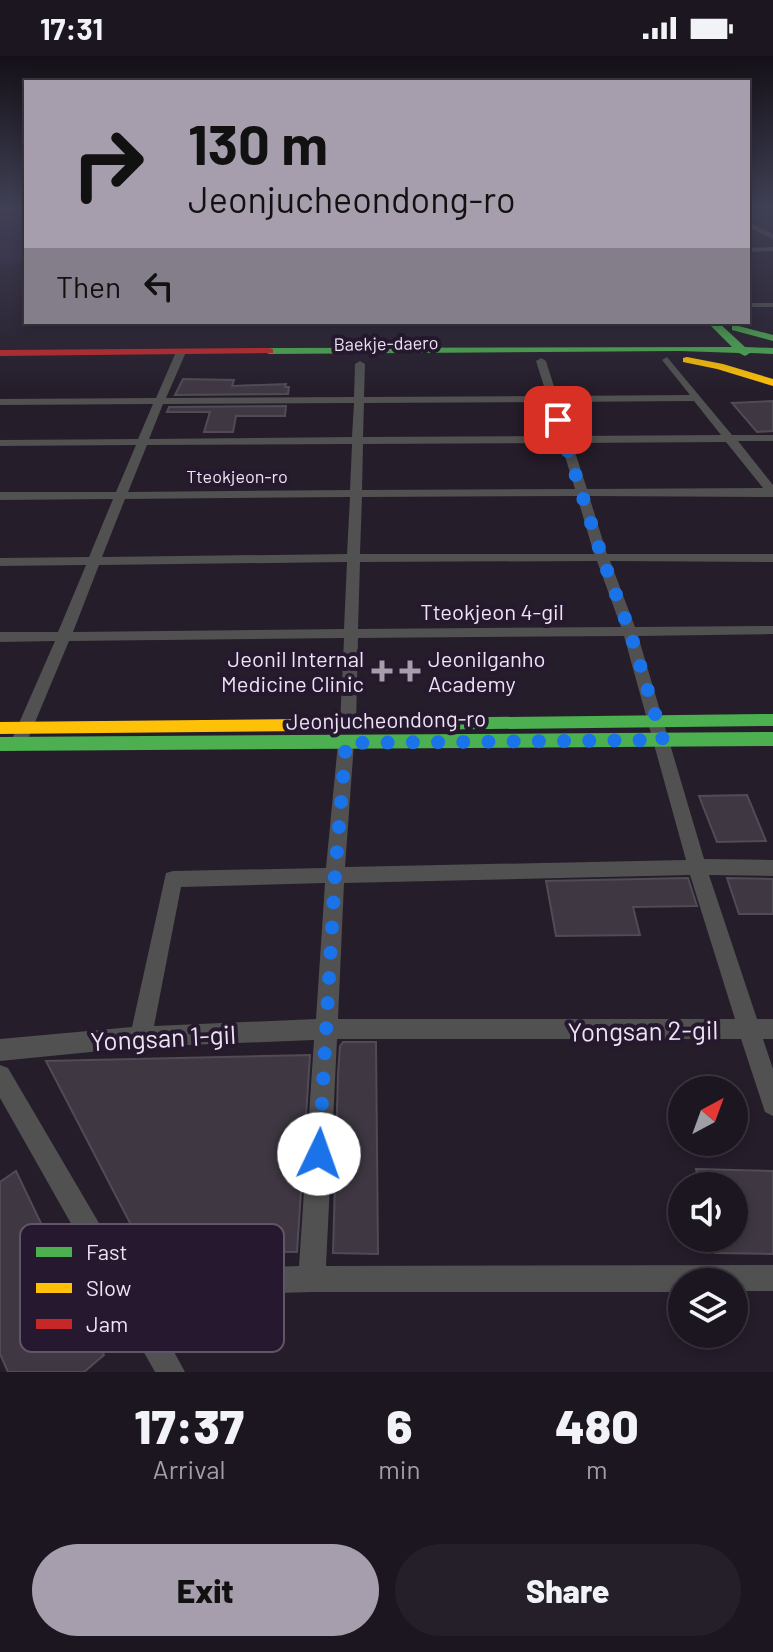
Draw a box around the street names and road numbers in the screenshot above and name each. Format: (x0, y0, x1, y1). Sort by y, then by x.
street label: Baekje-daero (333, 331, 439, 355)
street label: Tteokjeon-ro (186, 465, 288, 487)
street label: Tteokjeon 4-gil (420, 598, 564, 624)
street label: Jeonjucheondong-ro (286, 704, 486, 734)
street label: Yongsan 2-gil (567, 1013, 719, 1047)
street label: Yongsan 1-gil (89, 1018, 237, 1056)

